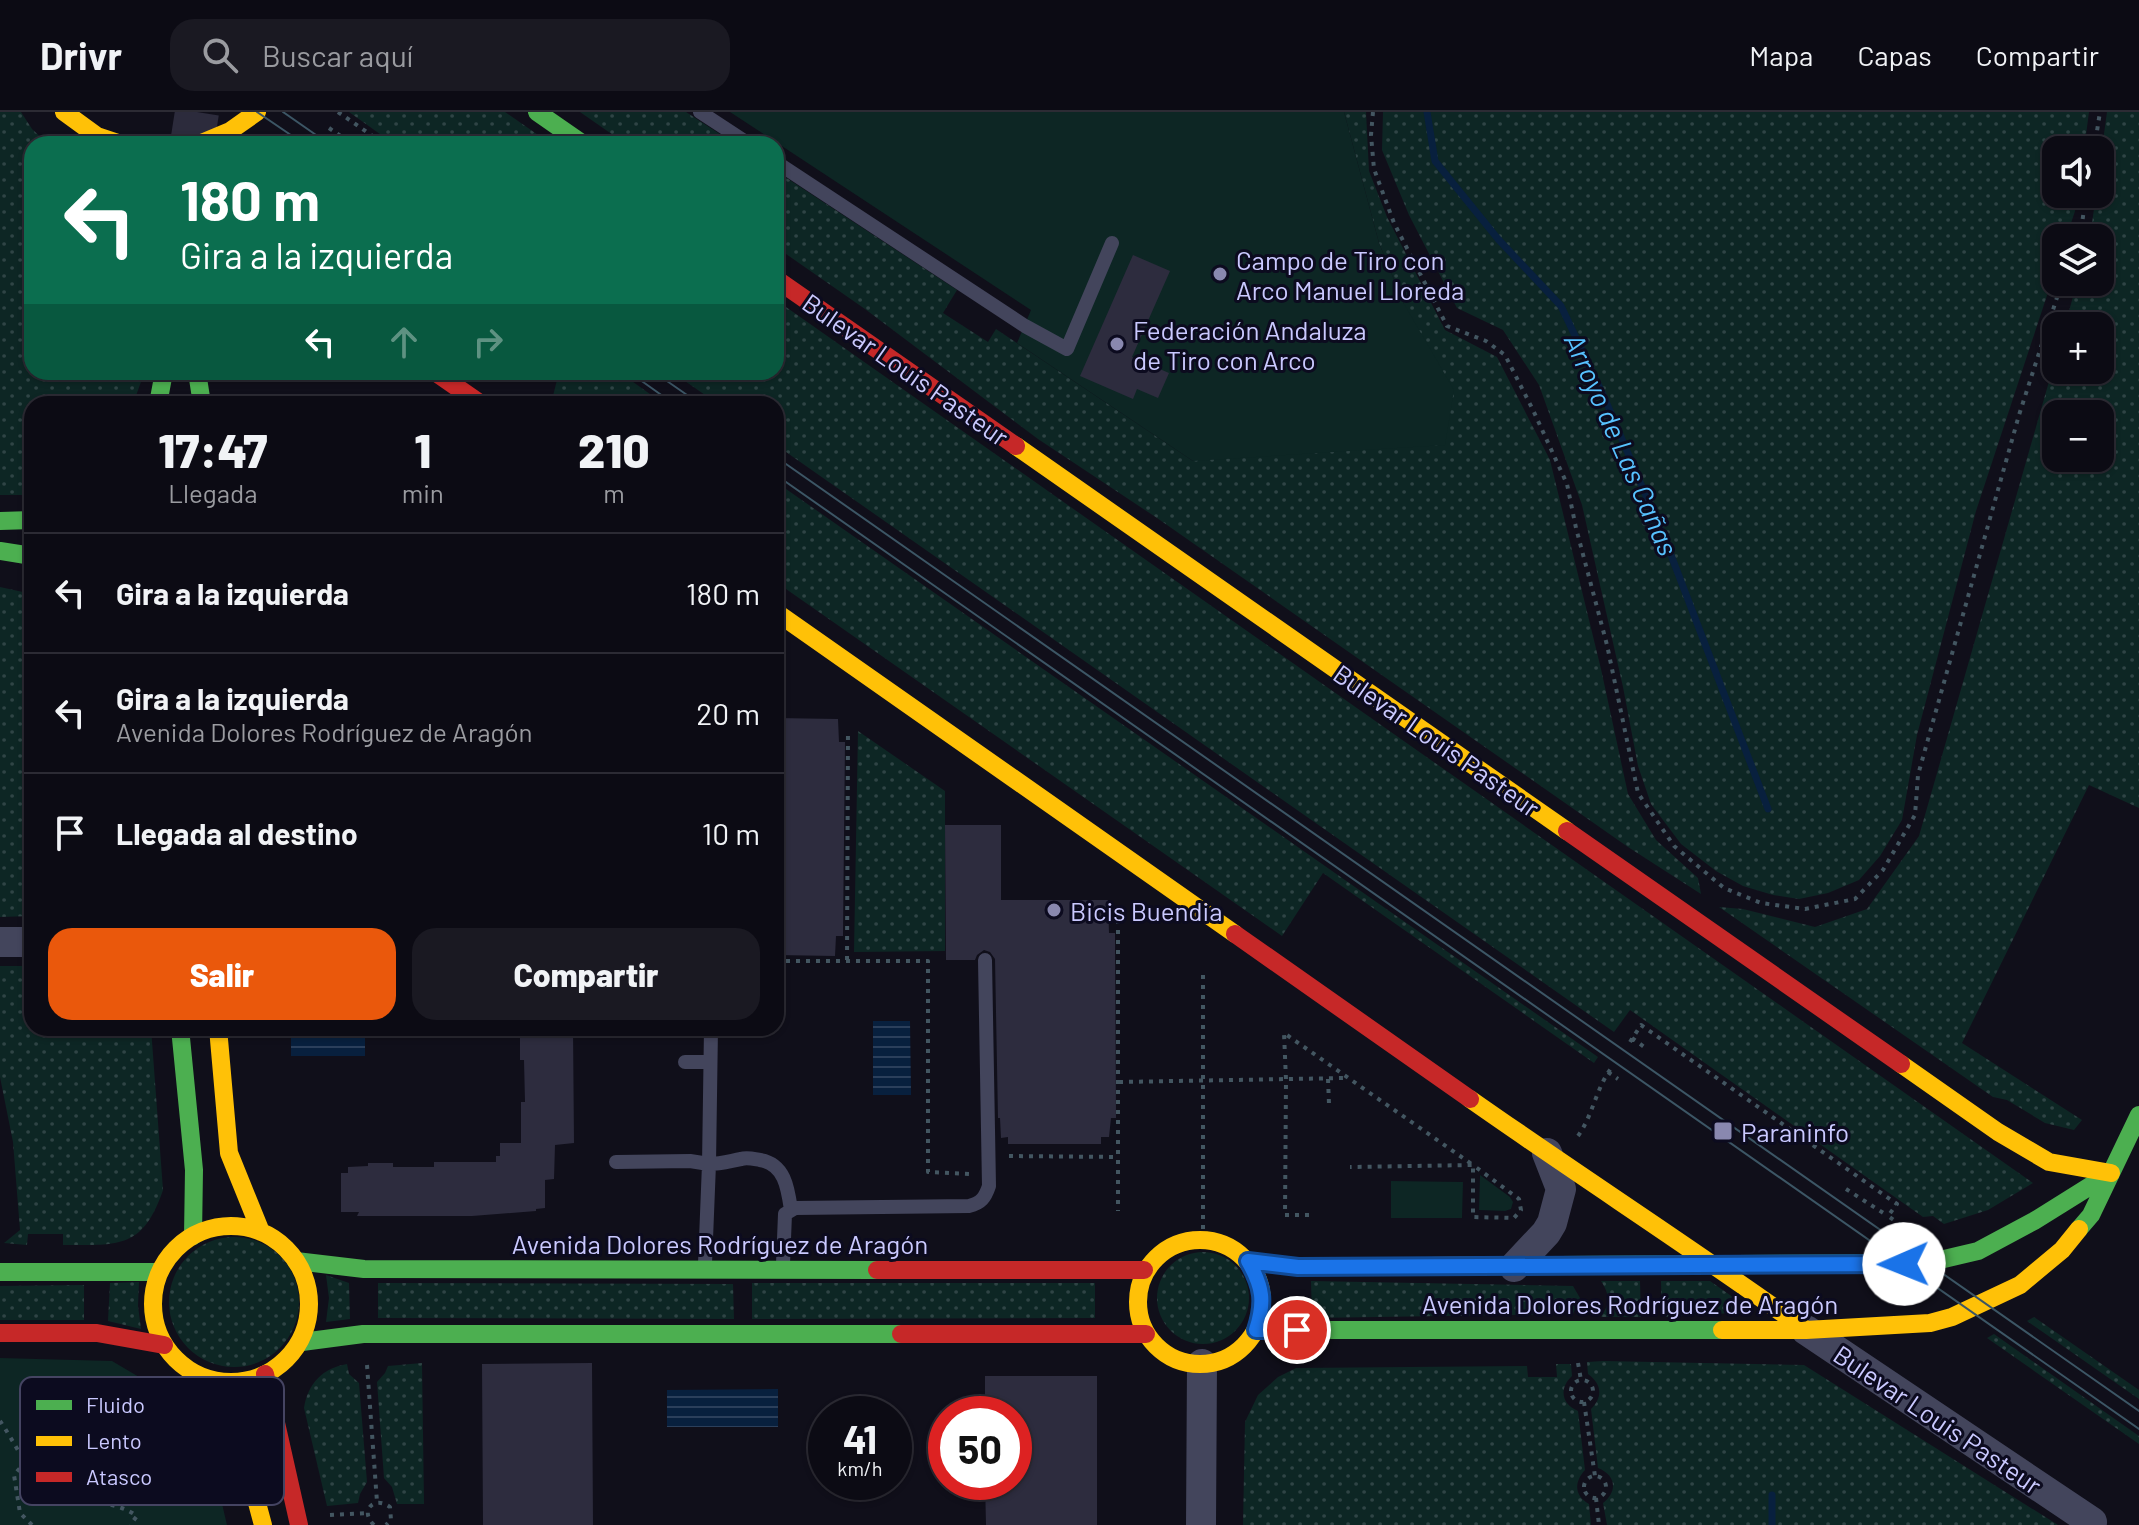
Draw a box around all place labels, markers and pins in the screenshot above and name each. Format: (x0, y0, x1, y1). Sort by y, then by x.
place label: Campo de Tiro con Arco Manuel Lloreda (1236, 244, 1464, 305)
marker: Campo de Tiro con Arco Manuel Lloreda (1211, 265, 1229, 283)
place label: Federación Andaluza de Tiro con Arco (1133, 314, 1367, 375)
marker: Federación Andaluza de Tiro con Arco (1108, 335, 1126, 353)
place label: Bicis Buendia (1070, 895, 1222, 926)
marker: Bicis Buendia (1045, 901, 1063, 919)
place label: Paraninfo (1741, 1116, 1849, 1147)
marker: Paraninfo (1712, 1120, 1734, 1142)
pin (1263, 1296, 1331, 1364)

